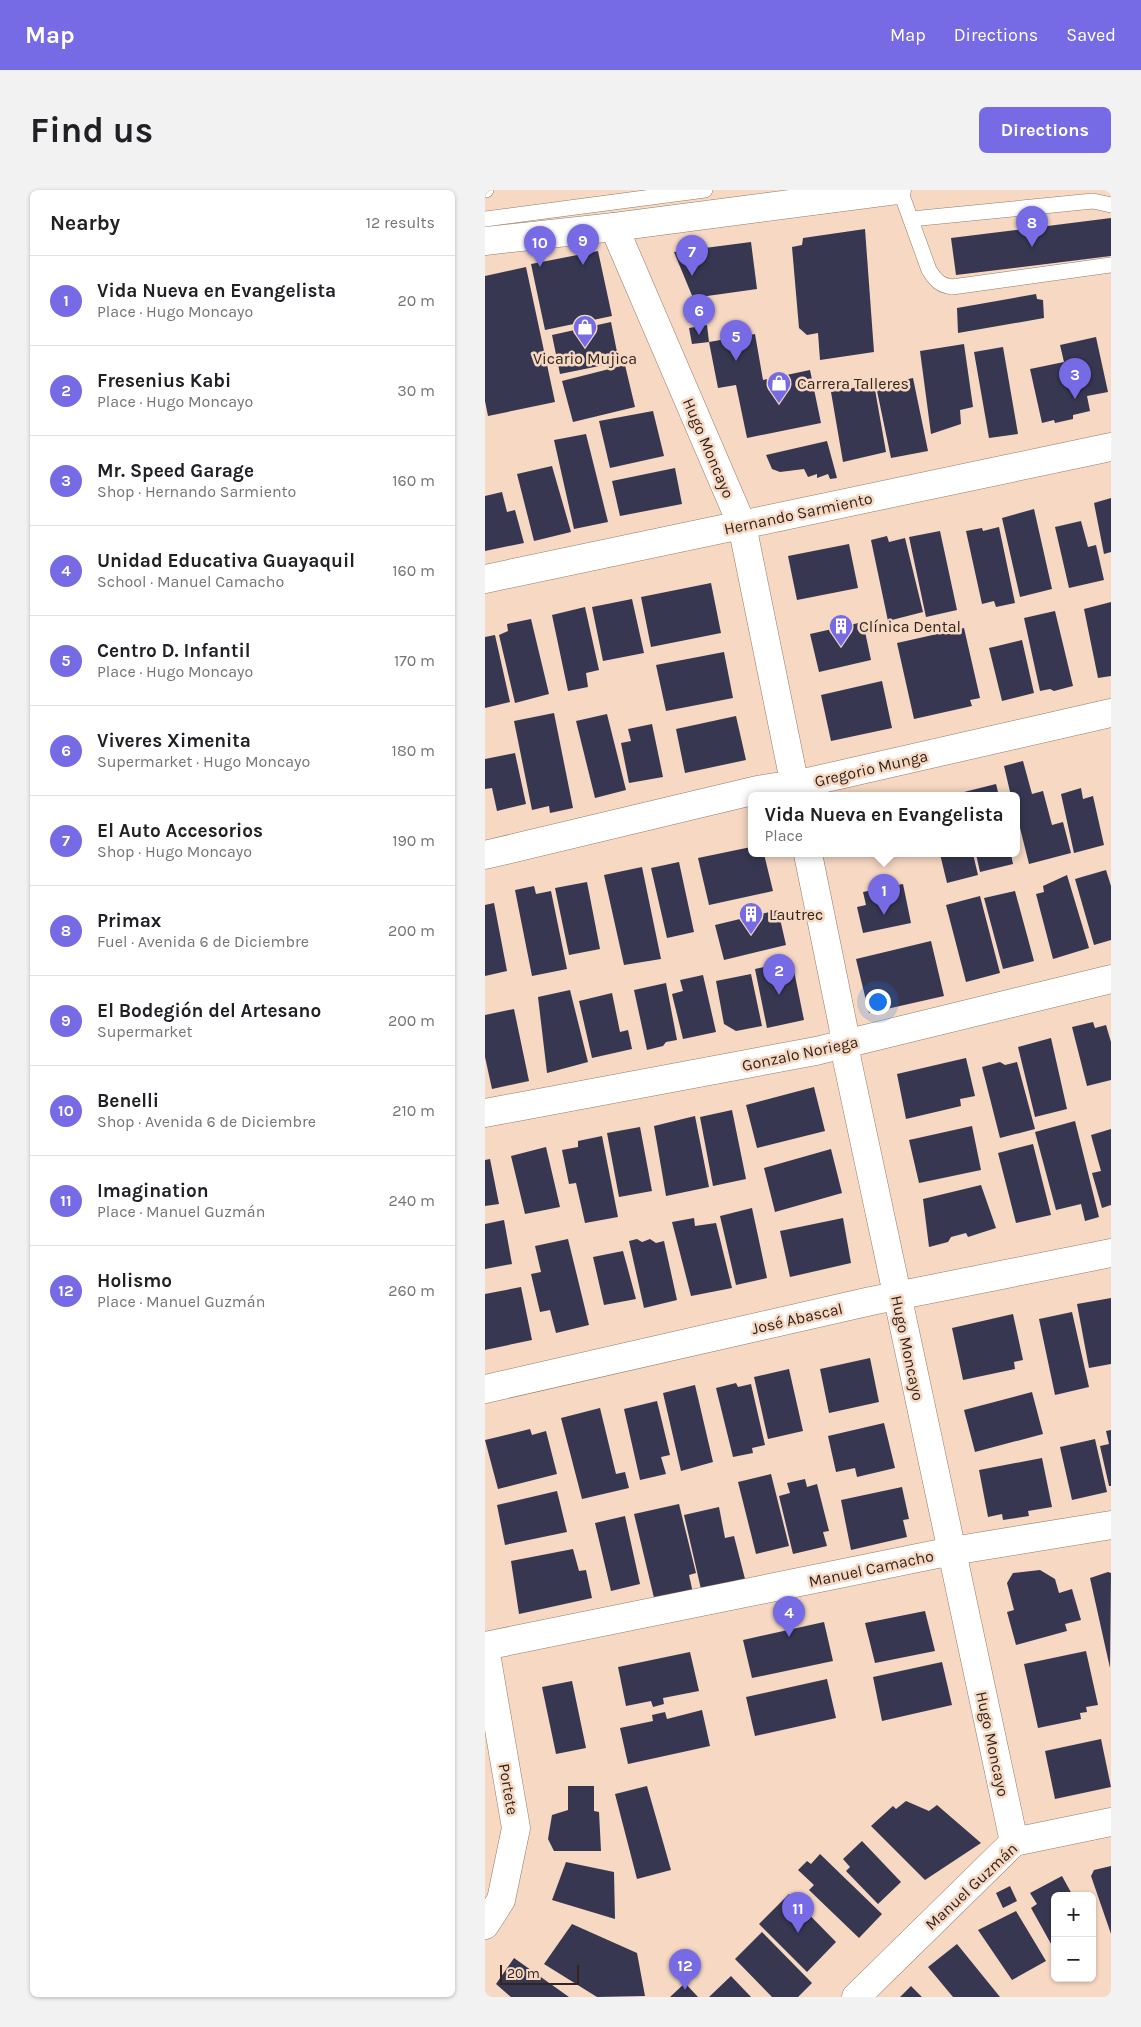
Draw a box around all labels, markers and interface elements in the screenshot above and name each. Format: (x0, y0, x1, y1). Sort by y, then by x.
text: Map (25, 21, 75, 49)
text: Map (890, 24, 926, 46)
text: Directions (954, 24, 1038, 46)
text: Saved (1066, 24, 1116, 46)
button: Directions (979, 107, 1111, 153)
text: Find us (30, 110, 153, 151)
pin: 8 (1016, 206, 1048, 247)
text: Nearby (50, 211, 120, 235)
text: 12 results (366, 213, 435, 232)
pin: 9 (567, 224, 599, 265)
pin: 10 (524, 226, 556, 267)
pin: 7 (676, 235, 708, 276)
text: Vida Nueva en Evangelista (97, 280, 336, 302)
text: 1 (63, 291, 69, 310)
text: 20 m (397, 291, 435, 310)
pin: 6 (683, 294, 715, 335)
text: Place · Hugo Moncayo (97, 302, 253, 321)
shop icon: Vicario Mujica (572, 314, 598, 348)
pin: 5 (720, 320, 752, 361)
place label: Vicario Mujica (533, 349, 637, 368)
pin: 3 (1059, 358, 1091, 399)
text: Fresenius Kabi (97, 370, 231, 392)
shop icon: Carrera Talleres (766, 370, 792, 404)
place label: Carrera Talleres (797, 374, 909, 393)
text: 2 (61, 381, 71, 400)
text: 30 m (397, 381, 435, 400)
text: Place · Hugo Moncayo (97, 392, 253, 411)
street label: Hugo Moncayo (679, 395, 738, 501)
text: Mr. Speed Garage (97, 460, 254, 482)
text: 3 (61, 471, 71, 490)
text: 160 m (392, 471, 435, 490)
text: Shop · Hernando Sarmiento (97, 482, 296, 501)
street label: Hernando Sarmiento (722, 488, 874, 539)
text: Unidad Educativa Guayaquil (97, 550, 355, 572)
text: 4 (61, 561, 71, 580)
text: 160 m (392, 561, 435, 580)
text: School · Manuel Camacho (97, 572, 284, 591)
building icon: Clínica Dental (828, 613, 854, 647)
place label: Clínica Dental (859, 617, 961, 636)
text: Centro D. Infantil (97, 640, 250, 662)
text: 5 (61, 651, 71, 670)
text: 170 m (394, 651, 435, 670)
text: Place · Hugo Moncayo (97, 662, 253, 681)
text: Viveres Ximenita (97, 730, 251, 752)
text: 6 (61, 741, 71, 760)
text: 180 m (392, 741, 435, 760)
street label: Gregorio Munga (813, 746, 930, 791)
text: Supermarket · Hugo Moncayo (97, 752, 310, 771)
popup (748, 792, 1020, 857)
text: Vida Nueva en Evangelista (764, 804, 1004, 826)
text: El Auto Accesorios (97, 820, 263, 842)
text: Place (764, 826, 803, 845)
text: 7 (62, 831, 70, 850)
text: 190 m (392, 831, 435, 850)
text: Shop · Hugo Moncayo (97, 842, 252, 861)
pin: 1 (868, 874, 900, 915)
building icon: Lautrec (738, 901, 764, 935)
place label: Lautrec (769, 905, 823, 924)
text: Primax (97, 910, 161, 932)
text: 8 (61, 921, 71, 940)
text: 200 m (388, 921, 435, 940)
text: Fuel · Avenida 6 de Diciembre (97, 932, 309, 951)
pin: 2 (763, 954, 795, 995)
your location (865, 989, 891, 1015)
text: El Bodegión del Artesano (97, 1000, 321, 1022)
text: 9 (61, 1011, 71, 1030)
text: 200 m (388, 1011, 435, 1030)
text: Supermarket (97, 1022, 193, 1041)
street label: Gonzalo Noriega (740, 1032, 860, 1075)
text: Benelli (97, 1090, 159, 1112)
text: 10 (58, 1101, 74, 1120)
text: 210 m (392, 1101, 435, 1120)
text: Shop · Avenida 6 de Diciembre (97, 1112, 316, 1131)
text: Imagination (97, 1180, 209, 1202)
text: 11 (60, 1191, 72, 1210)
text: 240 m (389, 1191, 435, 1210)
text: Place · Manuel Guzmán (97, 1202, 265, 1221)
text: Holismo (97, 1270, 172, 1292)
text: 12 (58, 1281, 74, 1300)
text: 260 m (388, 1281, 435, 1300)
text: Place · Manuel Guzmán (97, 1292, 265, 1311)
street label: Hugo Moncayo (887, 1294, 928, 1402)
street label: José Abascal (750, 1299, 845, 1338)
street label: Manuel Camacho (807, 1546, 935, 1591)
pin: 4 (773, 1596, 805, 1637)
street label: Hugo Moncayo (972, 1690, 1013, 1798)
street label: Portete (495, 1762, 522, 1816)
street label: Manuel Guzmán (921, 1839, 1021, 1934)
pin: 11 (782, 1892, 814, 1933)
map controls (1051, 1892, 1096, 1982)
button: + (1051, 1892, 1096, 1937)
button: − (1051, 1937, 1096, 1982)
pin: 12 (669, 1949, 701, 1990)
scale bar (500, 1962, 579, 1985)
text: 20 m (507, 1965, 540, 1982)

